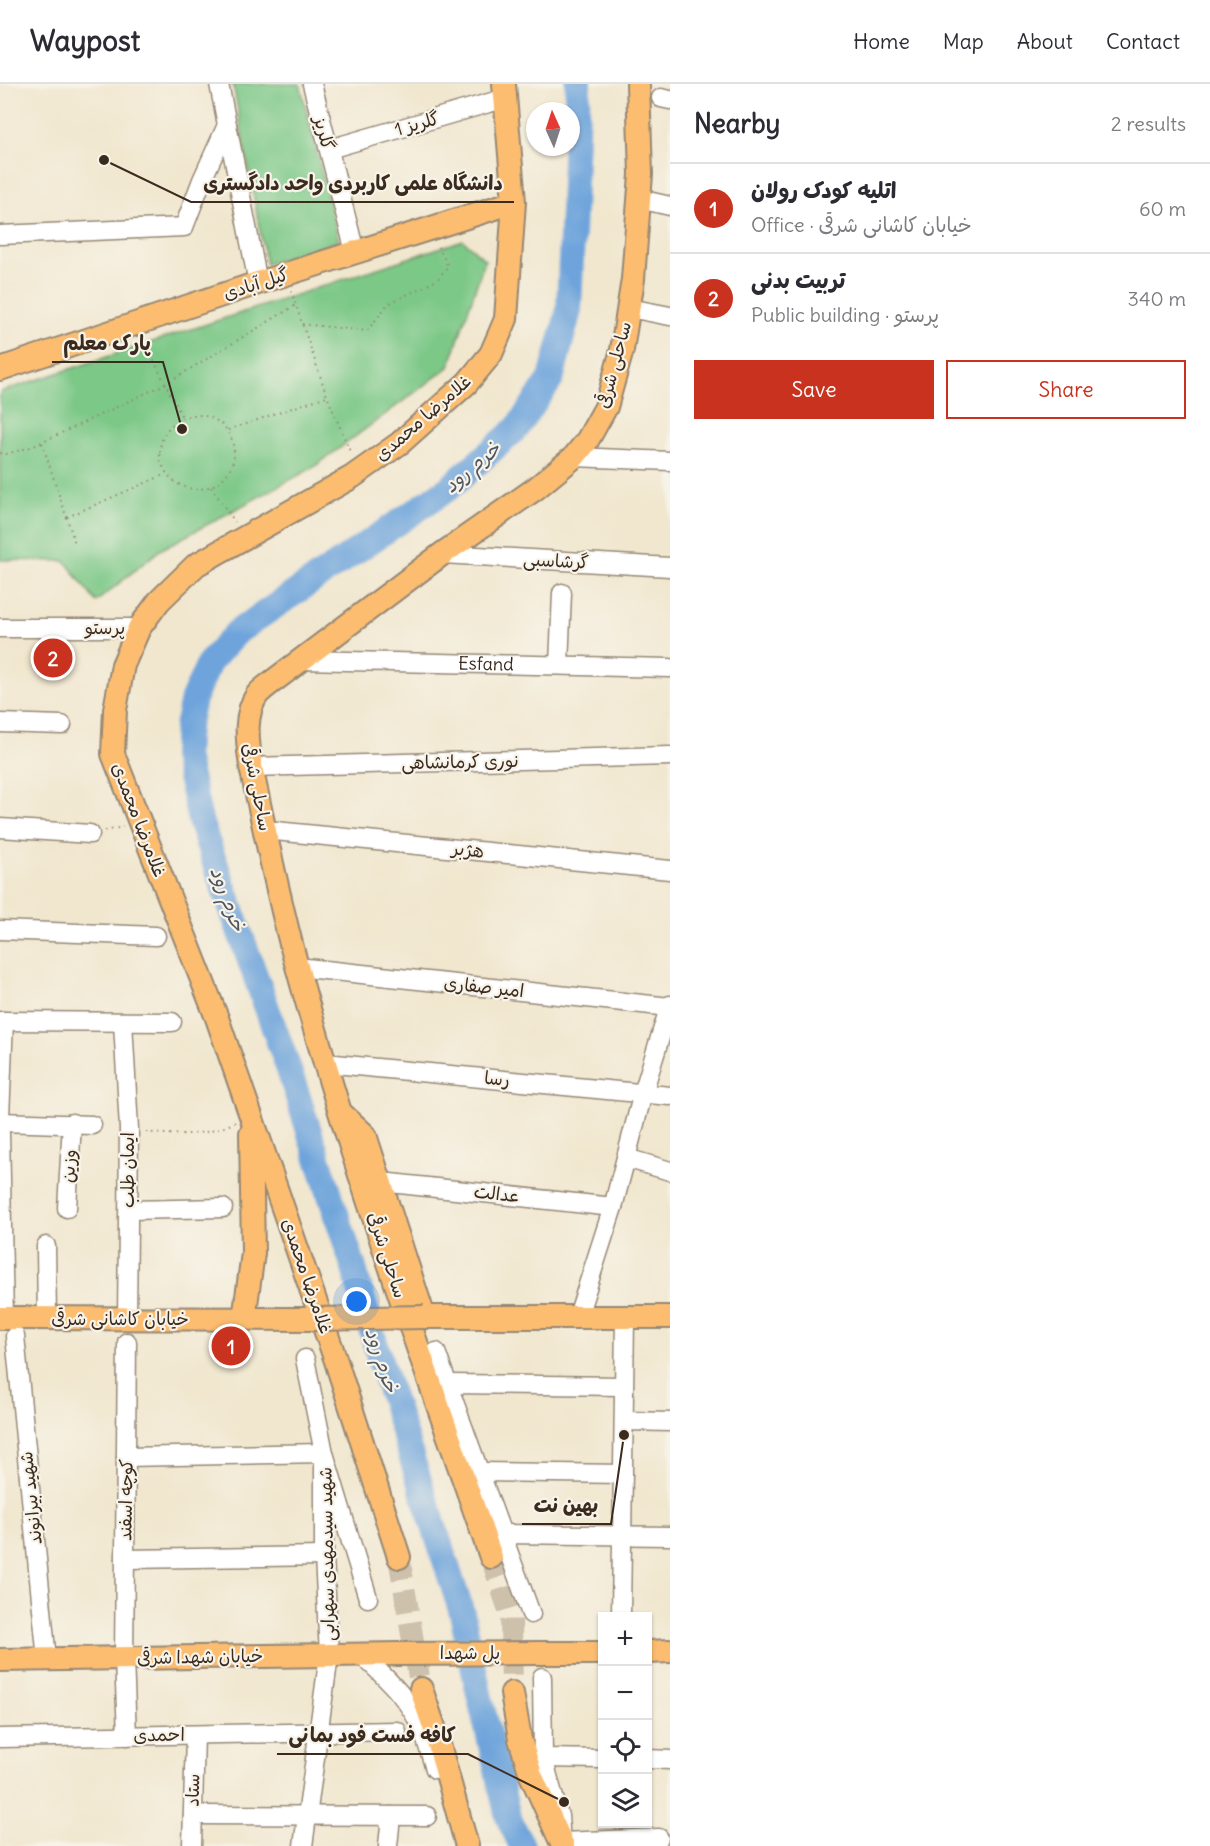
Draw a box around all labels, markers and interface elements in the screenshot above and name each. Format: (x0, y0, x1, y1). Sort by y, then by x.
text: Waypost (30, 23, 140, 59)
text: Home (853, 28, 910, 55)
text: Map (943, 28, 984, 55)
text: About (1017, 28, 1073, 55)
text: Contact (1106, 28, 1180, 55)
north arrow (526, 102, 580, 156)
street label: گلریز 1 (392, 106, 442, 141)
text: Nearby (694, 107, 780, 140)
text: 2 results (1111, 111, 1186, 136)
street label: گلریز (308, 112, 340, 152)
callout: دانشگاه علمی کاربردی واحد دادگستری (191, 164, 514, 202)
text: دانشگاه علمی کاربردی واحد دادگستری (203, 170, 503, 196)
text: اتلیه کودک رولان (751, 176, 896, 204)
text: 1 (710, 196, 717, 221)
text: 60 m (1139, 196, 1186, 221)
text: Office · خیابان کاشانی شرقی (751, 212, 972, 237)
street label: گیل آبادی (220, 262, 292, 305)
text: تربیت بدنی (751, 266, 845, 294)
text: 2 (708, 286, 719, 311)
text: 340 m (1128, 286, 1186, 311)
text: Public building · پرستو (751, 302, 939, 327)
street label: ساحلی شرقی (591, 319, 636, 411)
callout: پارک معلم (52, 324, 163, 362)
text: پارک معلم (63, 330, 151, 358)
button: Save (694, 360, 934, 419)
button: Share (946, 360, 1186, 419)
street label: غلامرضا محمدی (370, 369, 476, 466)
water label: خرم رود (438, 435, 508, 501)
street label: گرشاسبی (523, 547, 590, 574)
street label: پرستو (84, 616, 125, 640)
pin: 2 (34, 636, 72, 680)
street label: Esfand (458, 651, 514, 676)
street label: ساحلی شرقی (238, 741, 277, 833)
street label: نوری کرمانشاهی (401, 749, 519, 774)
street label: غلامرضا محمدی (107, 759, 172, 880)
street label: هژبر (449, 836, 485, 863)
water label: خرم رود (202, 863, 252, 936)
street label: امیر صفاری (443, 971, 525, 1002)
street label: رسا (483, 1066, 511, 1091)
street label: ایمان طلب (116, 1132, 139, 1208)
street label: وزین (56, 1148, 81, 1183)
street label: عدالت (473, 1180, 521, 1207)
street label: ساحلی شرقی (363, 1209, 412, 1301)
street label: غلامرضا محمدی (277, 1215, 338, 1337)
your location (342, 1287, 371, 1316)
street label: خیابان کاشانی شرقی (51, 1307, 189, 1330)
pin: 1 (212, 1324, 250, 1368)
water label: خرم رود (356, 1324, 405, 1397)
street label: شهید بیرانوند (14, 1450, 47, 1546)
street label: کوچه اسفند (113, 1459, 139, 1541)
street label: شهید سیدمهدی سهرابی (313, 1467, 340, 1641)
callout: بهین نت (522, 1486, 611, 1524)
text: بهین نت (534, 1492, 598, 1518)
map controls (598, 1612, 652, 1828)
button: + (598, 1612, 652, 1666)
street label: پل شهدا (440, 1641, 500, 1665)
street label: خیابان شهدا شرقی (137, 1644, 263, 1669)
button: − (598, 1666, 652, 1720)
callout: کافه فست فود بمانی (277, 1716, 468, 1754)
button: locate (598, 1720, 652, 1774)
text: کافه فست فود بمانی (288, 1722, 456, 1748)
street label: احمدی (133, 1723, 185, 1746)
street label: ستاد (180, 1773, 205, 1807)
button: layers (598, 1774, 652, 1828)

